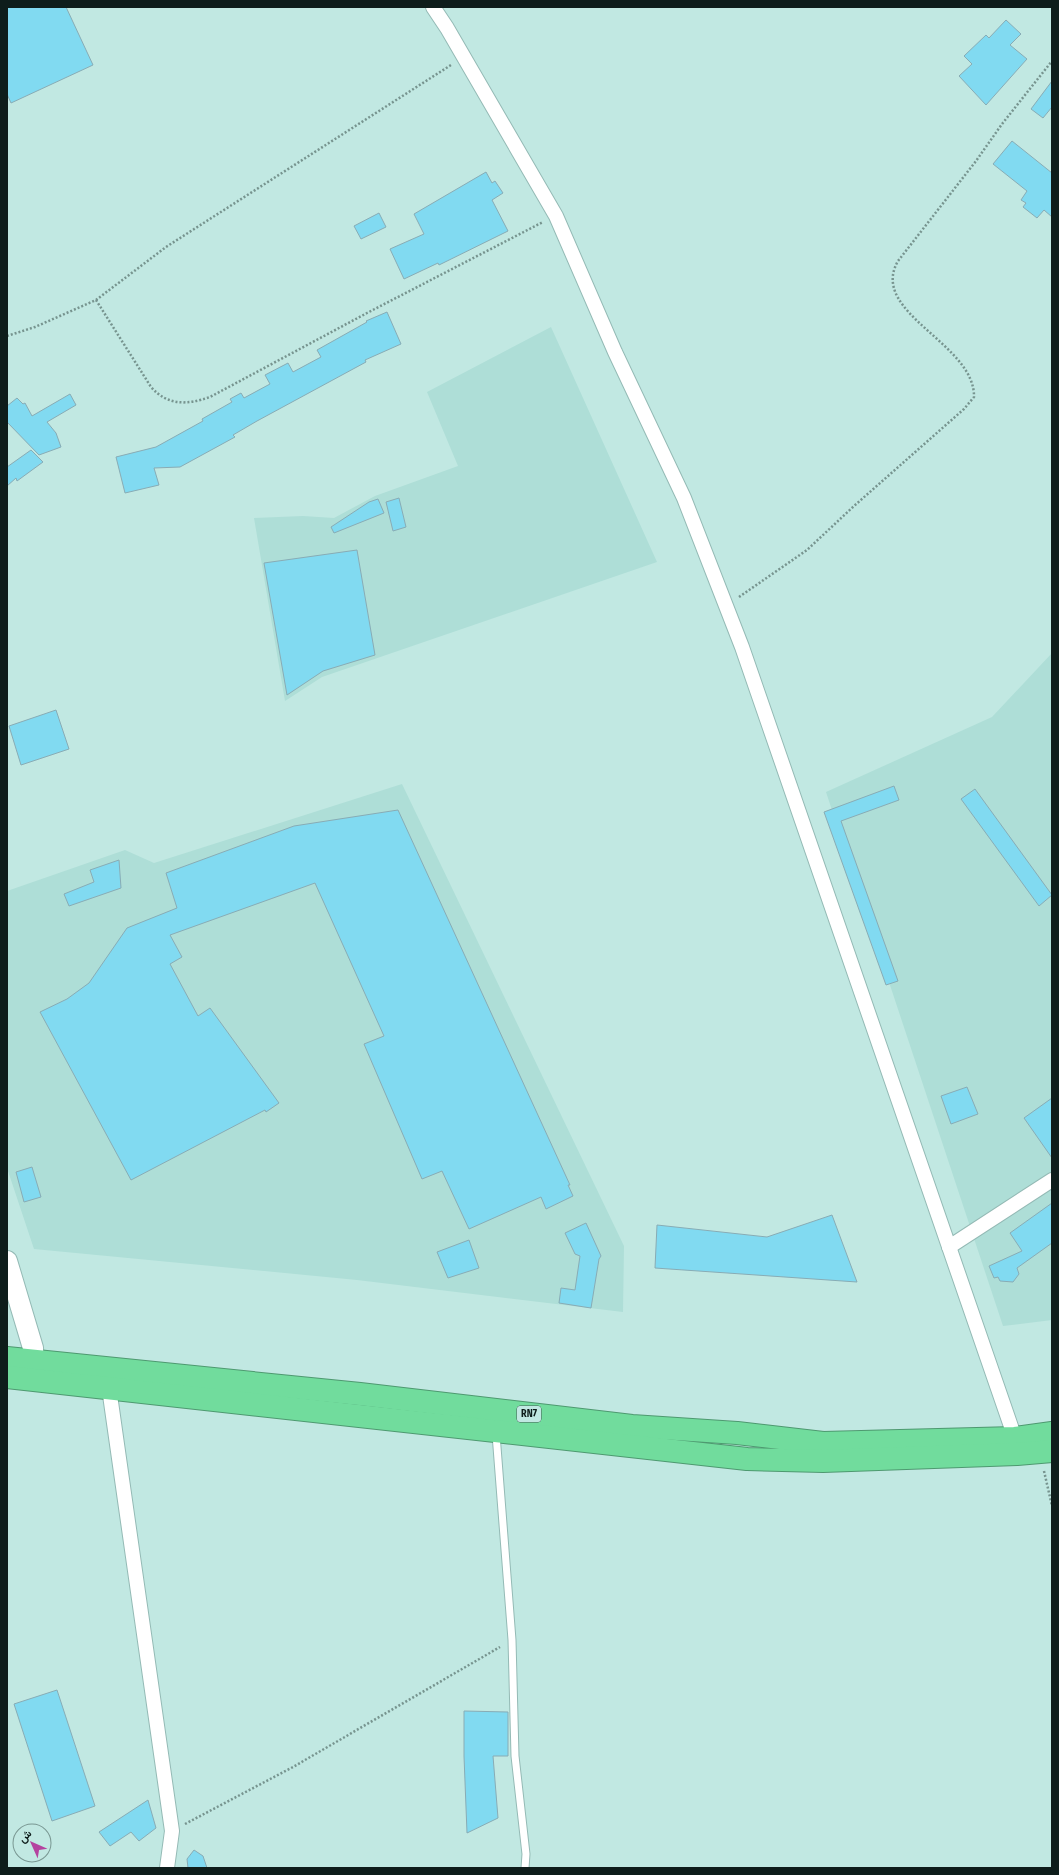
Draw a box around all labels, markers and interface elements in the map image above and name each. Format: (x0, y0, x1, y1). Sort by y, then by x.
road number: RN7 (517, 1406, 541, 1422)
north arrow (12, 1823, 52, 1863)
text: ش (16, 1827, 35, 1846)

